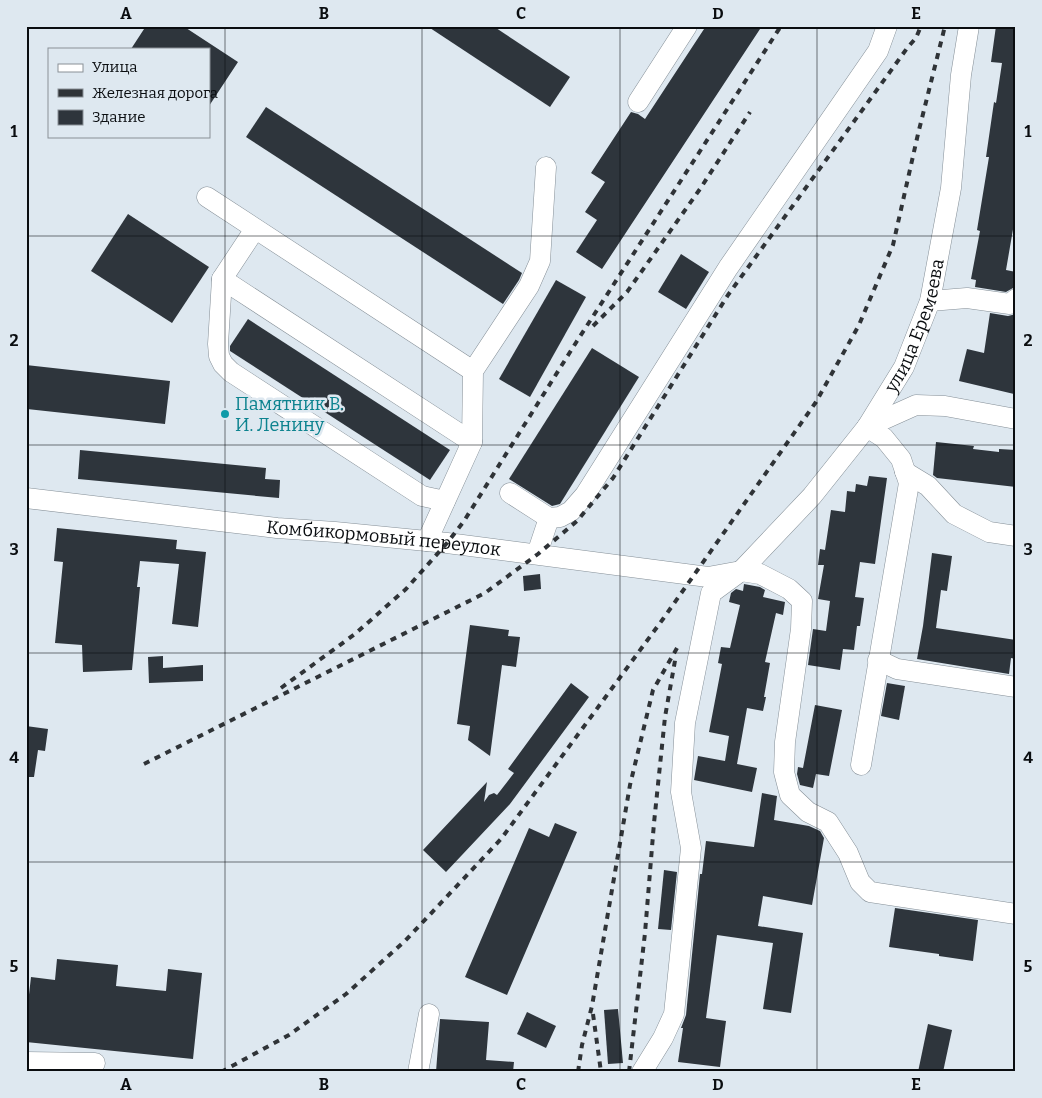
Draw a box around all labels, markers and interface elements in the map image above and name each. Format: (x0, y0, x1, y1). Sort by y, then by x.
text: A (120, 4, 132, 23)
text: B (319, 4, 329, 23)
text: C (516, 4, 526, 23)
text: D (712, 4, 724, 23)
text: E (911, 4, 921, 23)
legend (48, 48, 210, 138)
text: Улица (92, 58, 138, 76)
text: Железная дорога (92, 84, 218, 102)
text: Здание (92, 108, 146, 126)
text: 1 (11, 122, 18, 141)
text: 1 (1025, 122, 1032, 141)
street label: улица Еремеева (879, 257, 949, 397)
text: 2 (9, 331, 19, 350)
text: 2 (1023, 331, 1033, 350)
place label: Памятник В. И. Ленину (235, 393, 344, 436)
marker: Памятник В. И. Ленину (219, 408, 231, 420)
street label: Комбикормовый переулок (265, 516, 503, 561)
text: 3 (9, 540, 19, 559)
text: 3 (1023, 540, 1033, 559)
text: 4 (9, 748, 19, 767)
text: 4 (1023, 748, 1033, 767)
text: 5 (10, 957, 19, 976)
text: 5 (1024, 957, 1033, 976)
text: A (120, 1075, 132, 1094)
text: B (319, 1075, 329, 1094)
text: C (516, 1075, 526, 1094)
text: D (712, 1075, 724, 1094)
text: E (911, 1075, 921, 1094)

